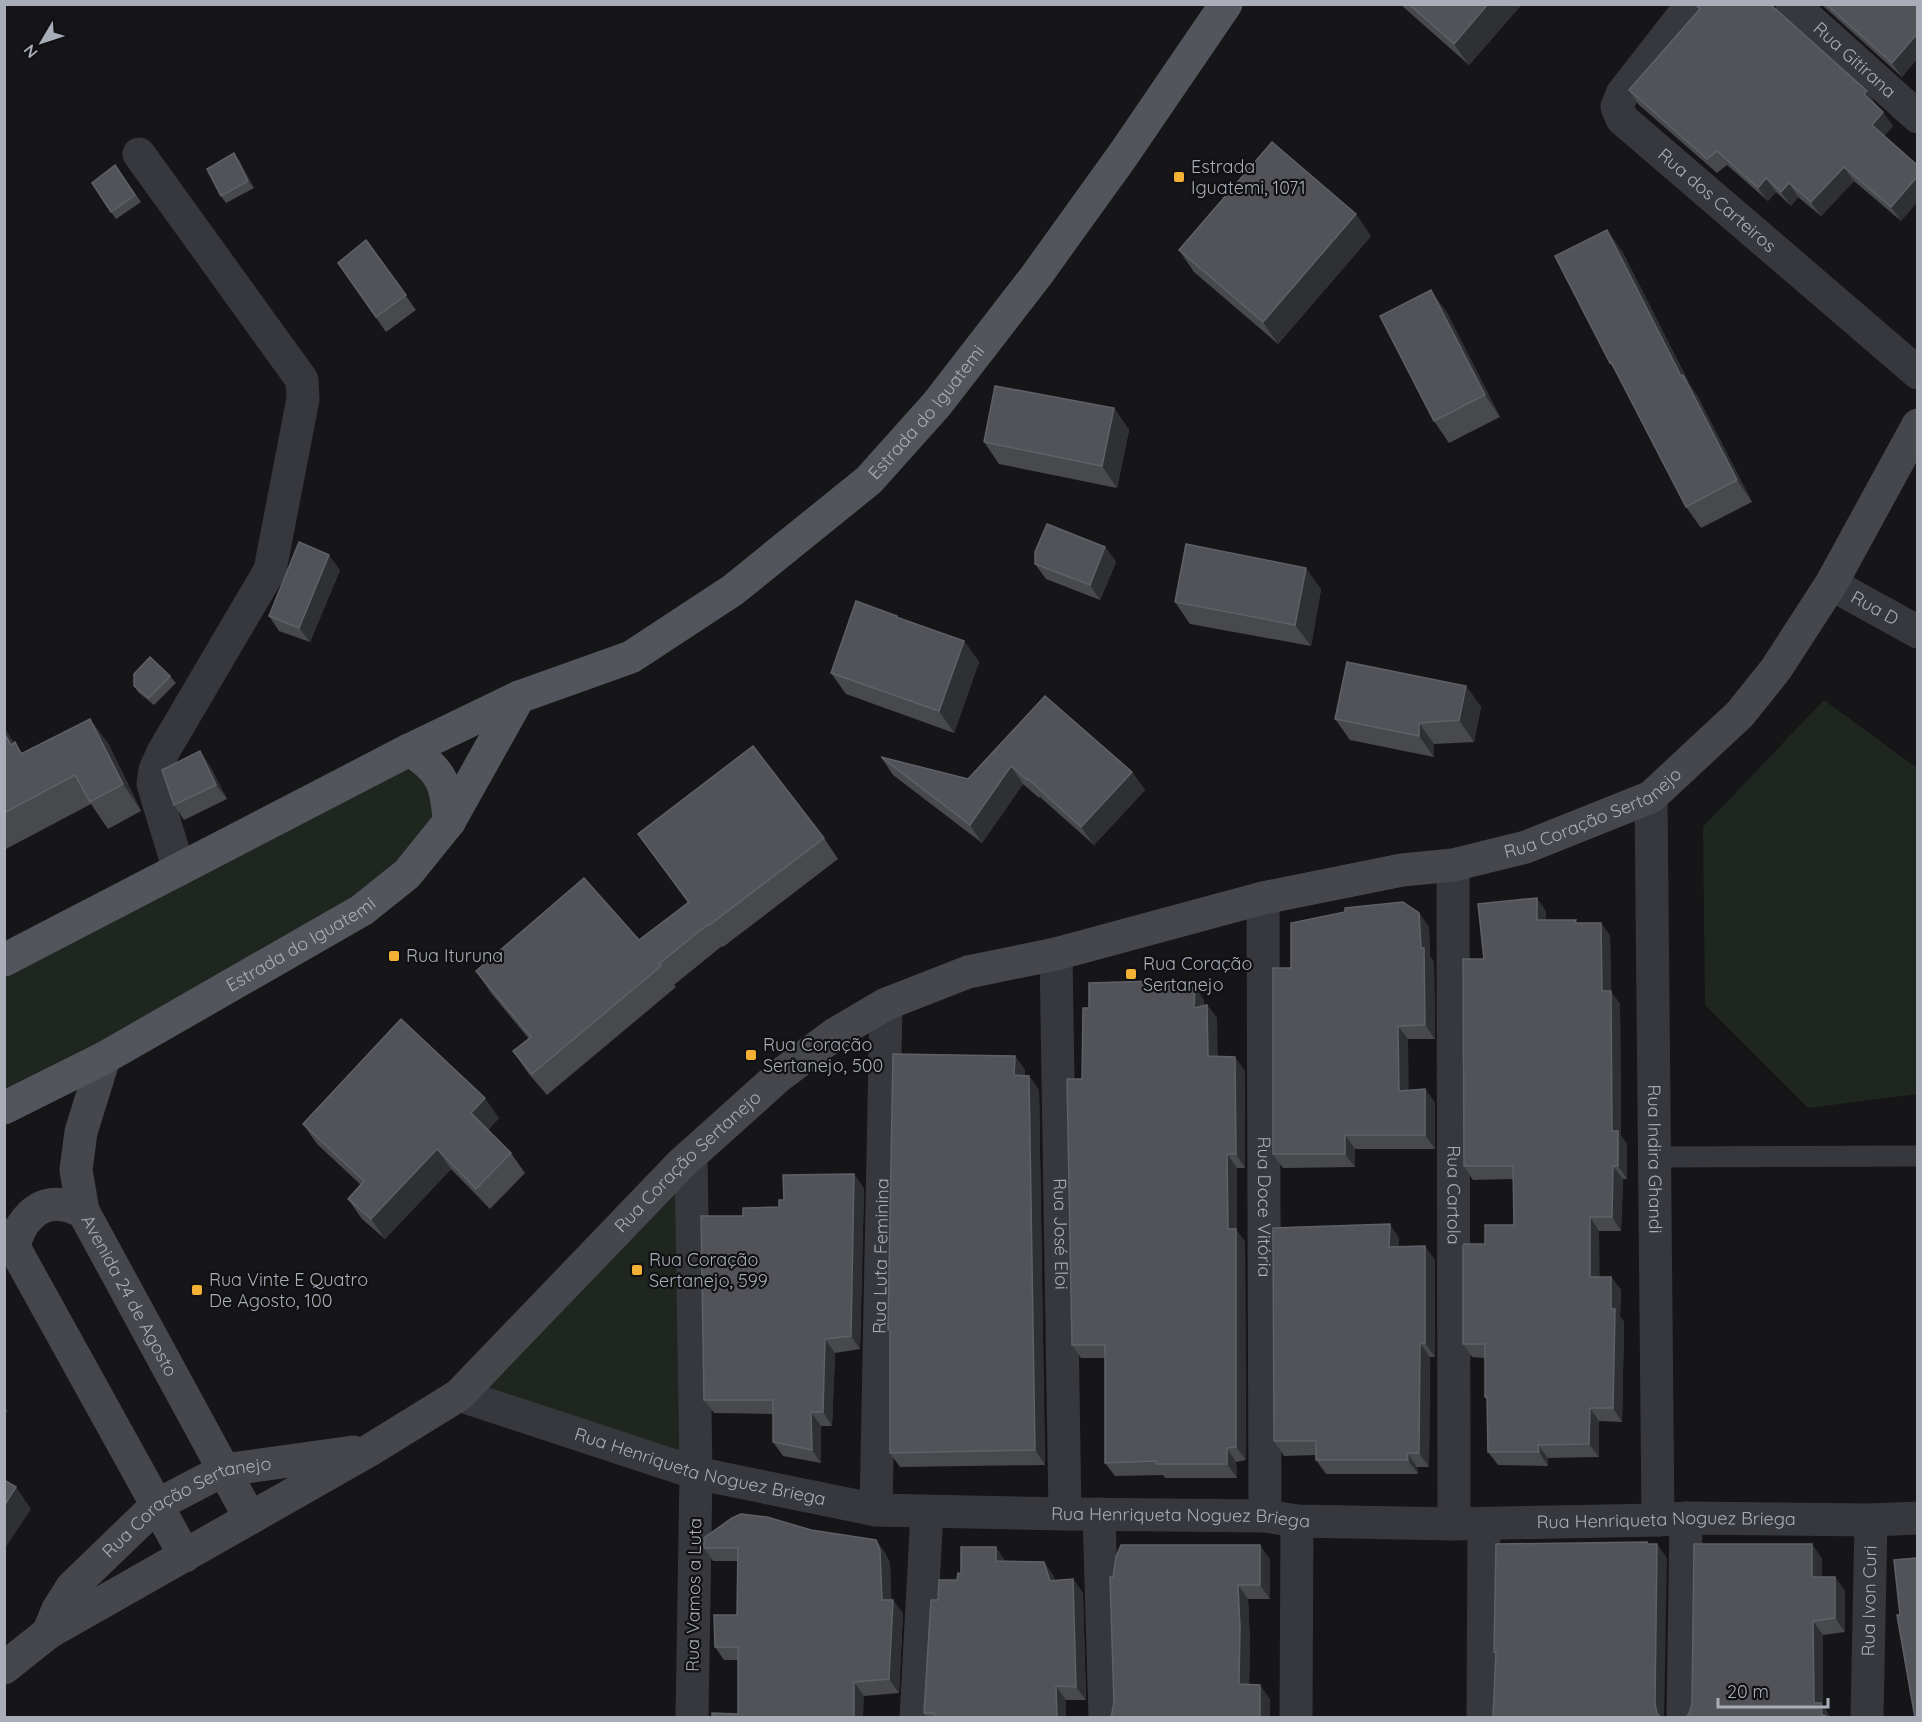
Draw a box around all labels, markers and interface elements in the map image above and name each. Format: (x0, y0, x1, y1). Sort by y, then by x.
north arrow (12, 12, 72, 72)
street label: Rua Gitirana (1809, 17, 1901, 103)
text: N (19, 41, 42, 62)
street label: Rua dos Carteiros (1653, 143, 1781, 257)
place label: Estrada Iguatemi, 1071 (1191, 155, 1306, 199)
marker: Estrada Iguatemi, 1071 (1172, 170, 1186, 184)
street label: Estrada do Iguatemi (863, 340, 989, 484)
street label: Rua D (1847, 585, 1903, 630)
street label: Rua Coração Sertanejo (1501, 762, 1686, 863)
street label: Estrada do Iguatemi (222, 892, 380, 997)
place label: Rua Ituruna (406, 944, 503, 967)
marker: Rua Ituruna (387, 949, 401, 963)
place label: Rua Coração Sertanejo (1143, 952, 1252, 996)
marker: Rua Coração Sertanejo (1124, 967, 1138, 981)
place label: Rua Coração Sertanejo, 500 (763, 1033, 883, 1077)
marker: Rua Coração Sertanejo, 500 (744, 1048, 758, 1062)
street label: Rua Indira Ghandi (1643, 1084, 1667, 1234)
street label: Rua Coração Sertanejo (609, 1086, 766, 1237)
street label: Rua Doce Vitória (1253, 1136, 1276, 1277)
street label: Rua Cartola (1442, 1145, 1466, 1245)
street label: Rua Luta Feminina (867, 1178, 894, 1334)
street label: Rua José Eloi (1049, 1178, 1073, 1290)
street label: Avenida 24 de Agosto (76, 1211, 183, 1380)
place label: Rua Coração Sertanejo, 599 (649, 1248, 768, 1292)
marker: Rua Coração Sertanejo, 599 (630, 1263, 644, 1277)
place label: Rua Vinte E Quatro De Agosto, 100 (209, 1268, 368, 1312)
marker: Rua Vinte E Quatro De Agosto, 100 (190, 1283, 204, 1297)
street label: Rua Henriqueta Noguez Briega (572, 1422, 828, 1510)
street label: Rua Coração Sertanejo (97, 1452, 273, 1563)
street label: Rua Henriqueta Noguez Briega (1051, 1502, 1310, 1532)
street label: Rua Henriqueta Noguez Briega (1536, 1506, 1796, 1533)
street label: Rua Vamos a Luta (681, 1518, 706, 1672)
street label: Rua Ivon Curi (1856, 1545, 1881, 1657)
scale bar (1718, 1671, 1828, 1709)
text: 20 m (1727, 1680, 1769, 1703)

